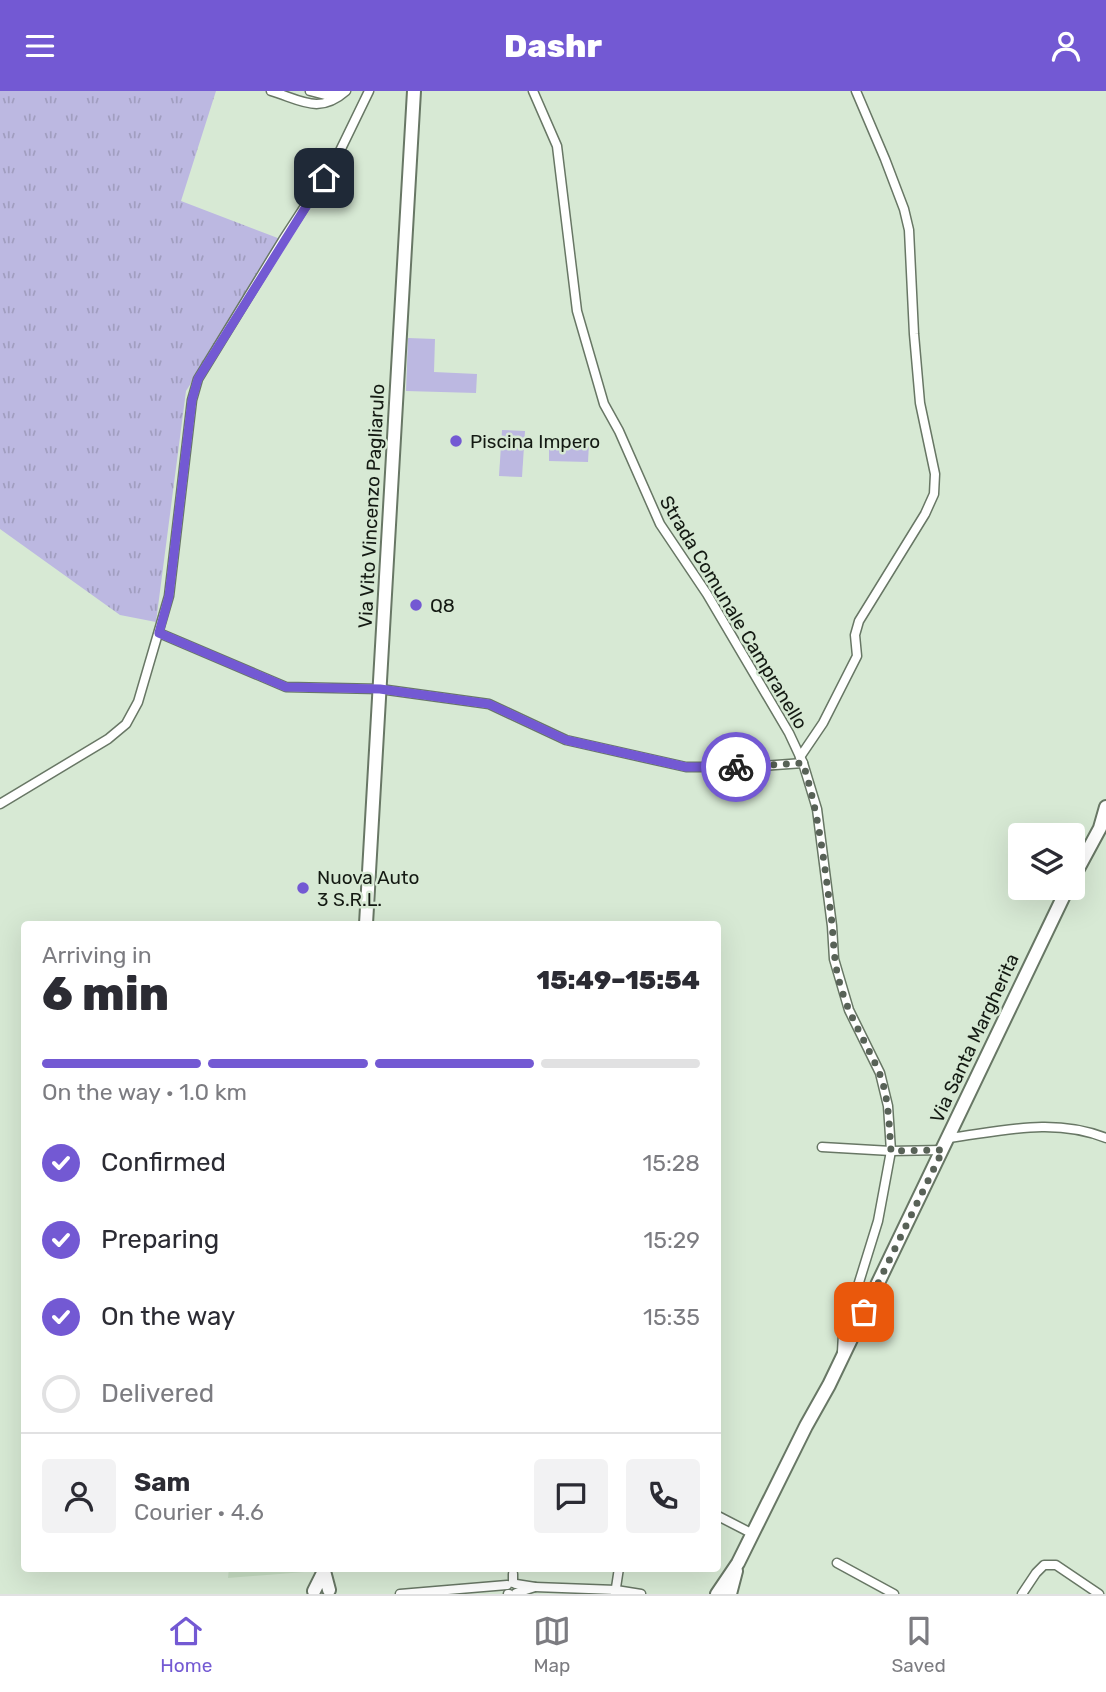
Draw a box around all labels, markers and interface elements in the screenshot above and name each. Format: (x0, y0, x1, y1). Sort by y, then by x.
icon: menu (21, 27, 59, 65)
text: Dashr (504, 27, 602, 65)
icon: person (1047, 27, 1085, 65)
pin (294, 148, 354, 208)
icon: home (305, 159, 343, 197)
street label: Via Vito Vincenzo Pagliarulo (354, 383, 389, 629)
place label: Piscina Impero (470, 430, 600, 453)
marker: Piscina Impero (448, 433, 464, 449)
street label: Strada Comunale Campranello (655, 491, 813, 733)
place label: Q8 (430, 594, 455, 617)
marker: Q8 (408, 597, 424, 613)
courier (701, 732, 771, 802)
icon: bike (717, 748, 755, 786)
map controls (1008, 823, 1085, 900)
button: layers (1008, 823, 1085, 900)
place label: Nuova Auto 3 S.R.L. (317, 866, 419, 911)
marker: Nuova Auto 3 S.R.L. (295, 880, 311, 896)
text: Arriving in (42, 941, 152, 969)
street label: Via Santa Margherita (925, 950, 1024, 1127)
text: 15:49–15:54 (537, 965, 700, 996)
text: 6 min (42, 967, 169, 1022)
text: On the way · 1.0 km (42, 1078, 247, 1106)
icon: check (42, 1144, 80, 1182)
text: Confirmed (101, 1147, 226, 1178)
text: 15:28 (642, 1149, 700, 1177)
icon: check (42, 1221, 80, 1259)
text: Preparing (101, 1224, 219, 1255)
text: 15:29 (643, 1226, 700, 1254)
pin (834, 1282, 894, 1342)
icon: bag (845, 1293, 883, 1331)
icon: check (42, 1298, 80, 1336)
text: On the way (101, 1301, 235, 1332)
text: 15:35 (643, 1303, 700, 1331)
text: Delivered (101, 1378, 214, 1409)
button: person (42, 1459, 116, 1533)
button: chat (534, 1459, 608, 1533)
button: phone (626, 1459, 700, 1533)
text: Sam (134, 1467, 190, 1498)
text: Courier · 4.6 (134, 1498, 264, 1526)
tab: Home (160, 1612, 212, 1677)
tab: Map (533, 1612, 571, 1677)
tab: Saved (891, 1612, 946, 1677)

